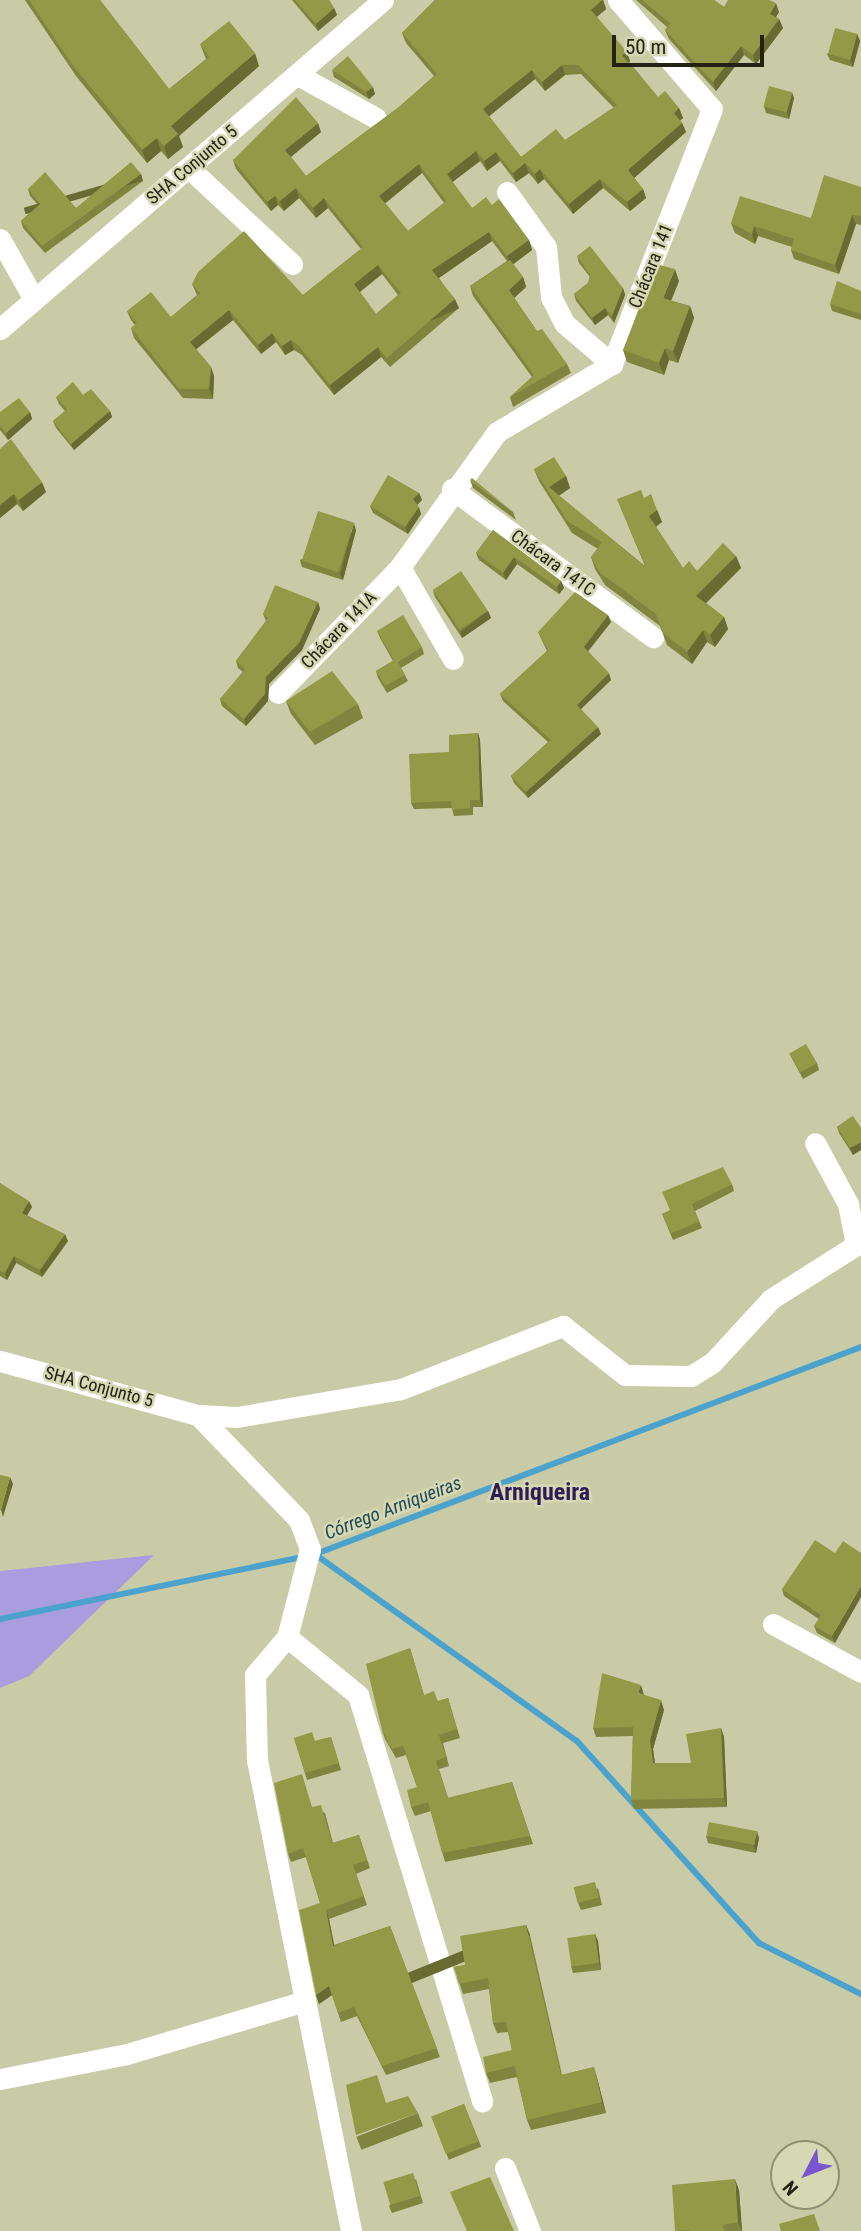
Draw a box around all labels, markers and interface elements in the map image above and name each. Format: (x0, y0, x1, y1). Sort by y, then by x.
scale bar (616, 21, 768, 65)
text: 50 m (625, 35, 666, 59)
street label: SHA Conjunto 5 (142, 121, 242, 209)
street label: Chácara 141 (624, 221, 678, 311)
street label: Chácara 141C (507, 525, 599, 601)
street label: Chácara 141A (297, 587, 381, 673)
street label: SHA Conjunto 5 (42, 1362, 156, 1412)
water label: Córrego Arniqueiras (321, 1471, 465, 1545)
district label: Arniqueira (490, 1479, 590, 1507)
north arrow (770, 2140, 840, 2210)
text: N (778, 2176, 803, 2200)

